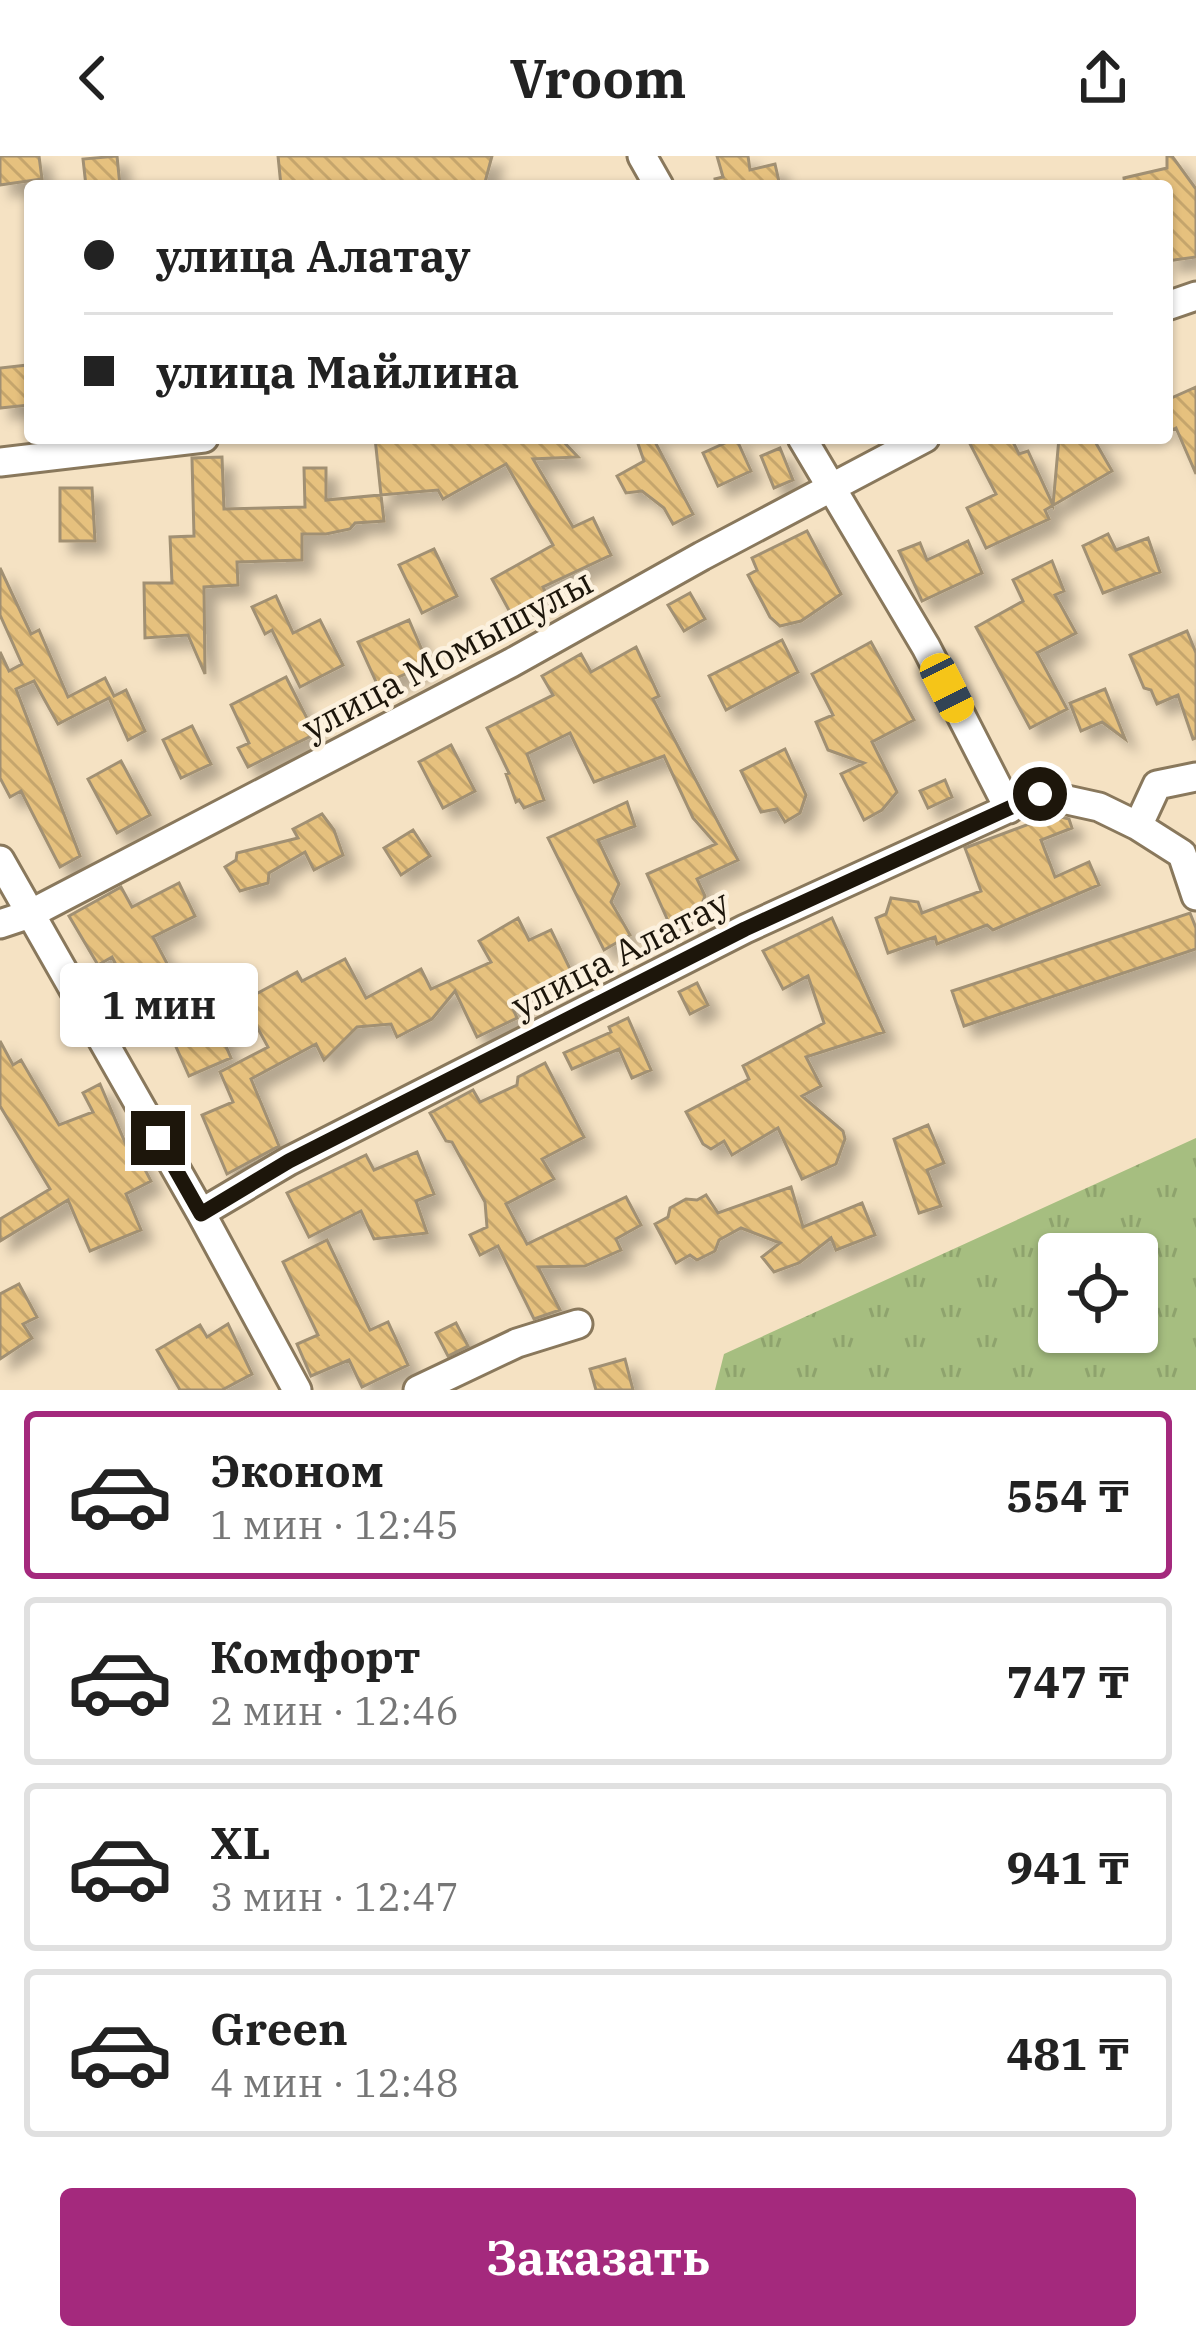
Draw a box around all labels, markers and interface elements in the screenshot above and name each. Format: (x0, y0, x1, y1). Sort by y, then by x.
text: Vroom (510, 43, 686, 113)
icon: back (60, 45, 126, 111)
icon: share (1070, 45, 1136, 111)
text: улица Алатау (156, 226, 471, 284)
text: улица Майлина (156, 342, 519, 400)
street label: улица Момышулы (294, 558, 600, 750)
car (915, 648, 979, 728)
route start (1013, 767, 1067, 821)
street label: улица Алатау (503, 878, 738, 1028)
callout: 1 мин (59, 964, 257, 1048)
text: 1 мин (102, 979, 216, 1030)
route end (131, 1111, 185, 1165)
map controls (1038, 1233, 1158, 1353)
button: locate (1038, 1233, 1158, 1353)
icon: car (66, 1441, 174, 1549)
text: Эконом (210, 1441, 384, 1499)
text: 554 ₸ (1006, 1466, 1130, 1524)
text: 1 мин · 12:45 (210, 1499, 459, 1550)
icon: car (66, 1627, 174, 1735)
text: Комфорт (210, 1627, 421, 1685)
text: 747 ₸ (1006, 1652, 1130, 1710)
text: 2 мин · 12:46 (210, 1685, 459, 1736)
icon: car (66, 1813, 174, 1921)
text: XL (210, 1813, 271, 1871)
text: 941 ₸ (1006, 1838, 1130, 1896)
text: 3 мин · 12:47 (210, 1871, 459, 1922)
icon: car (66, 1999, 174, 2107)
text: Green (210, 1999, 348, 2057)
text: 481 ₸ (1006, 2024, 1130, 2082)
text: 4 мин · 12:48 (210, 2057, 459, 2108)
button: Заказать (60, 2188, 1136, 2326)

